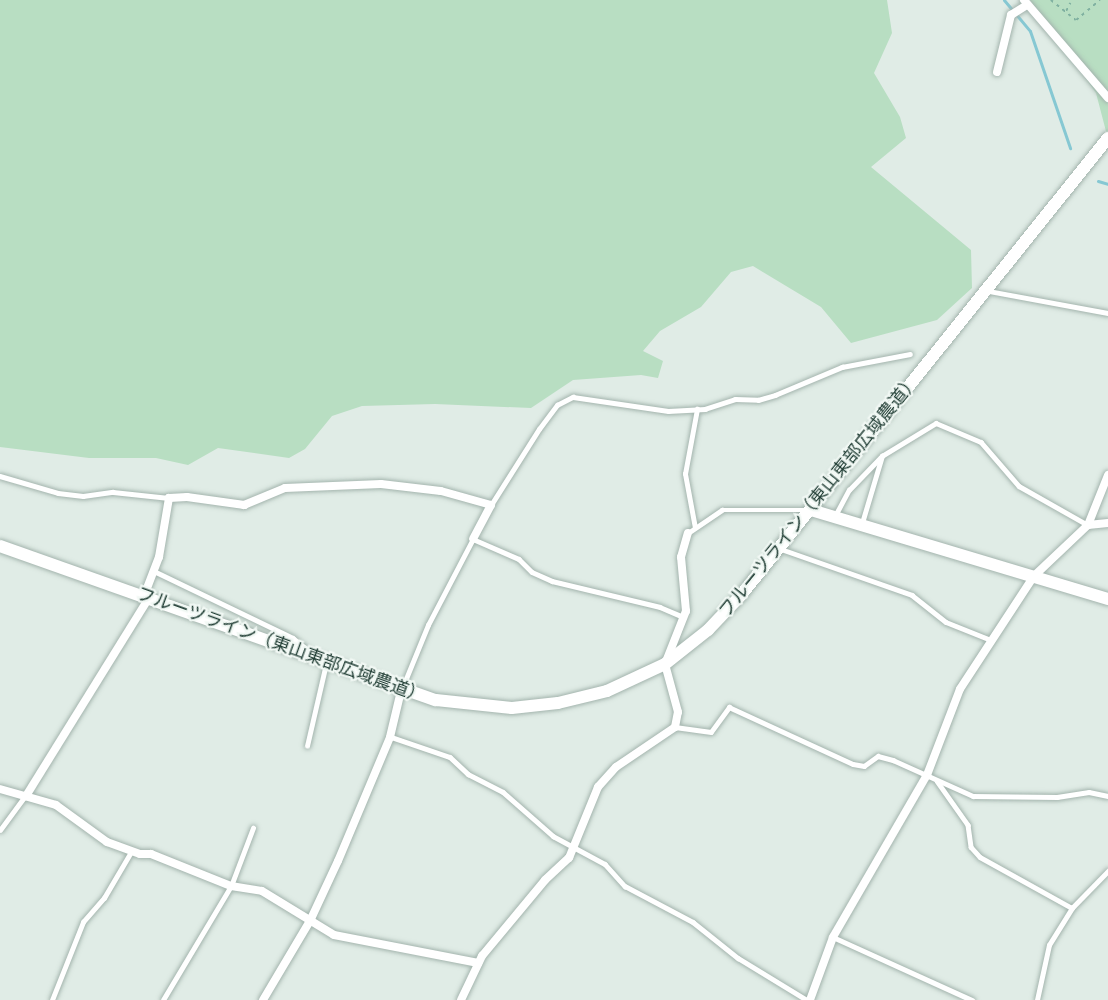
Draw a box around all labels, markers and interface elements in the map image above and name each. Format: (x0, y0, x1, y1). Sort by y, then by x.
street label: フルーツライン（東山東部広域農道） (714, 370, 924, 622)
street label: フルーツライン（東山東部広域農道） (134, 583, 428, 707)

